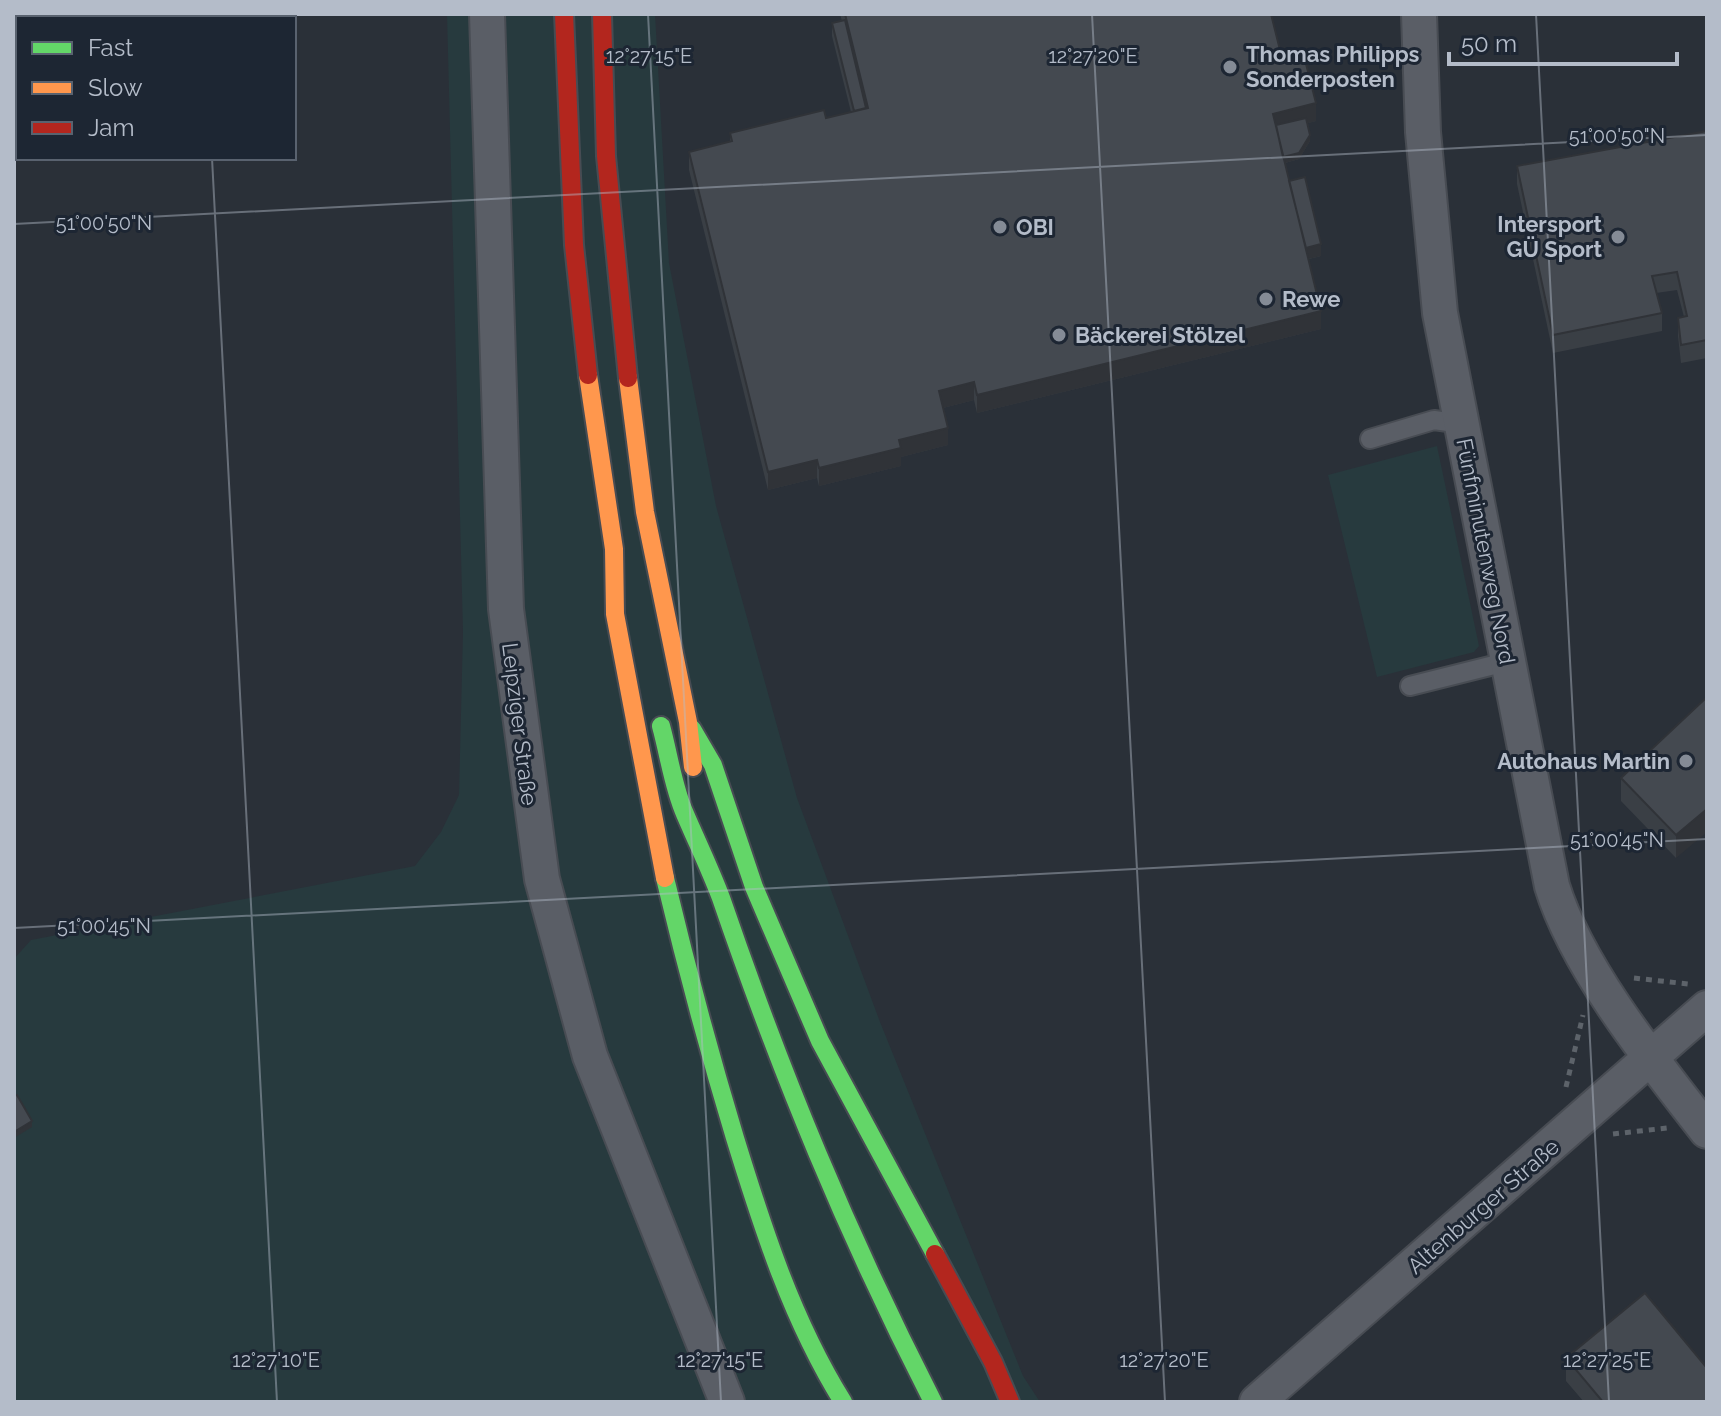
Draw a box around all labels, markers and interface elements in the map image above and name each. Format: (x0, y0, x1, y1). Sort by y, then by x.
legend (16, 16, 296, 160)
scale bar (1449, 16, 1677, 66)
text: 50 m (1461, 29, 1517, 58)
text: Fast (88, 33, 133, 62)
place label: Thomas Philipps Sonderposten (1246, 41, 1420, 92)
text: 12°27'15"E (606, 44, 692, 68)
text: 12°27'20"E (1048, 44, 1138, 68)
marker: Thomas Philipps Sonderposten (1221, 58, 1239, 76)
text: Slow (88, 73, 143, 102)
text: Jam (88, 113, 134, 142)
text: 51°00'50"N (1569, 124, 1665, 148)
text: 51°00'50"N (56, 211, 152, 235)
place label: Intersport GÜ Sport (1497, 211, 1603, 262)
place label: OBI (1016, 214, 1054, 240)
marker: OBI (991, 218, 1009, 236)
marker: Intersport GÜ Sport (1609, 228, 1627, 246)
place label: Rewe (1282, 286, 1340, 312)
marker: Rewe (1257, 290, 1275, 308)
place label: Bäckerei Stölzel (1075, 322, 1246, 348)
marker: Bäckerei Stölzel (1050, 326, 1068, 344)
street label: Fünfminutenweg Nord (1451, 436, 1521, 666)
street label: Leipziger Straße (497, 641, 543, 807)
place label: Autohaus Martin (1497, 748, 1670, 774)
marker: Autohaus Martin (1677, 752, 1695, 770)
text: 51°00'45"N (1570, 828, 1664, 852)
text: 51°00'45"N (57, 914, 151, 938)
street label: Altenburger Straße (1402, 1133, 1564, 1279)
text: 12°27'10"E (232, 1348, 320, 1372)
text: 12°27'15"E (677, 1348, 763, 1372)
text: 12°27'20"E (1119, 1348, 1209, 1372)
text: 12°27'25"E (1563, 1348, 1651, 1372)

